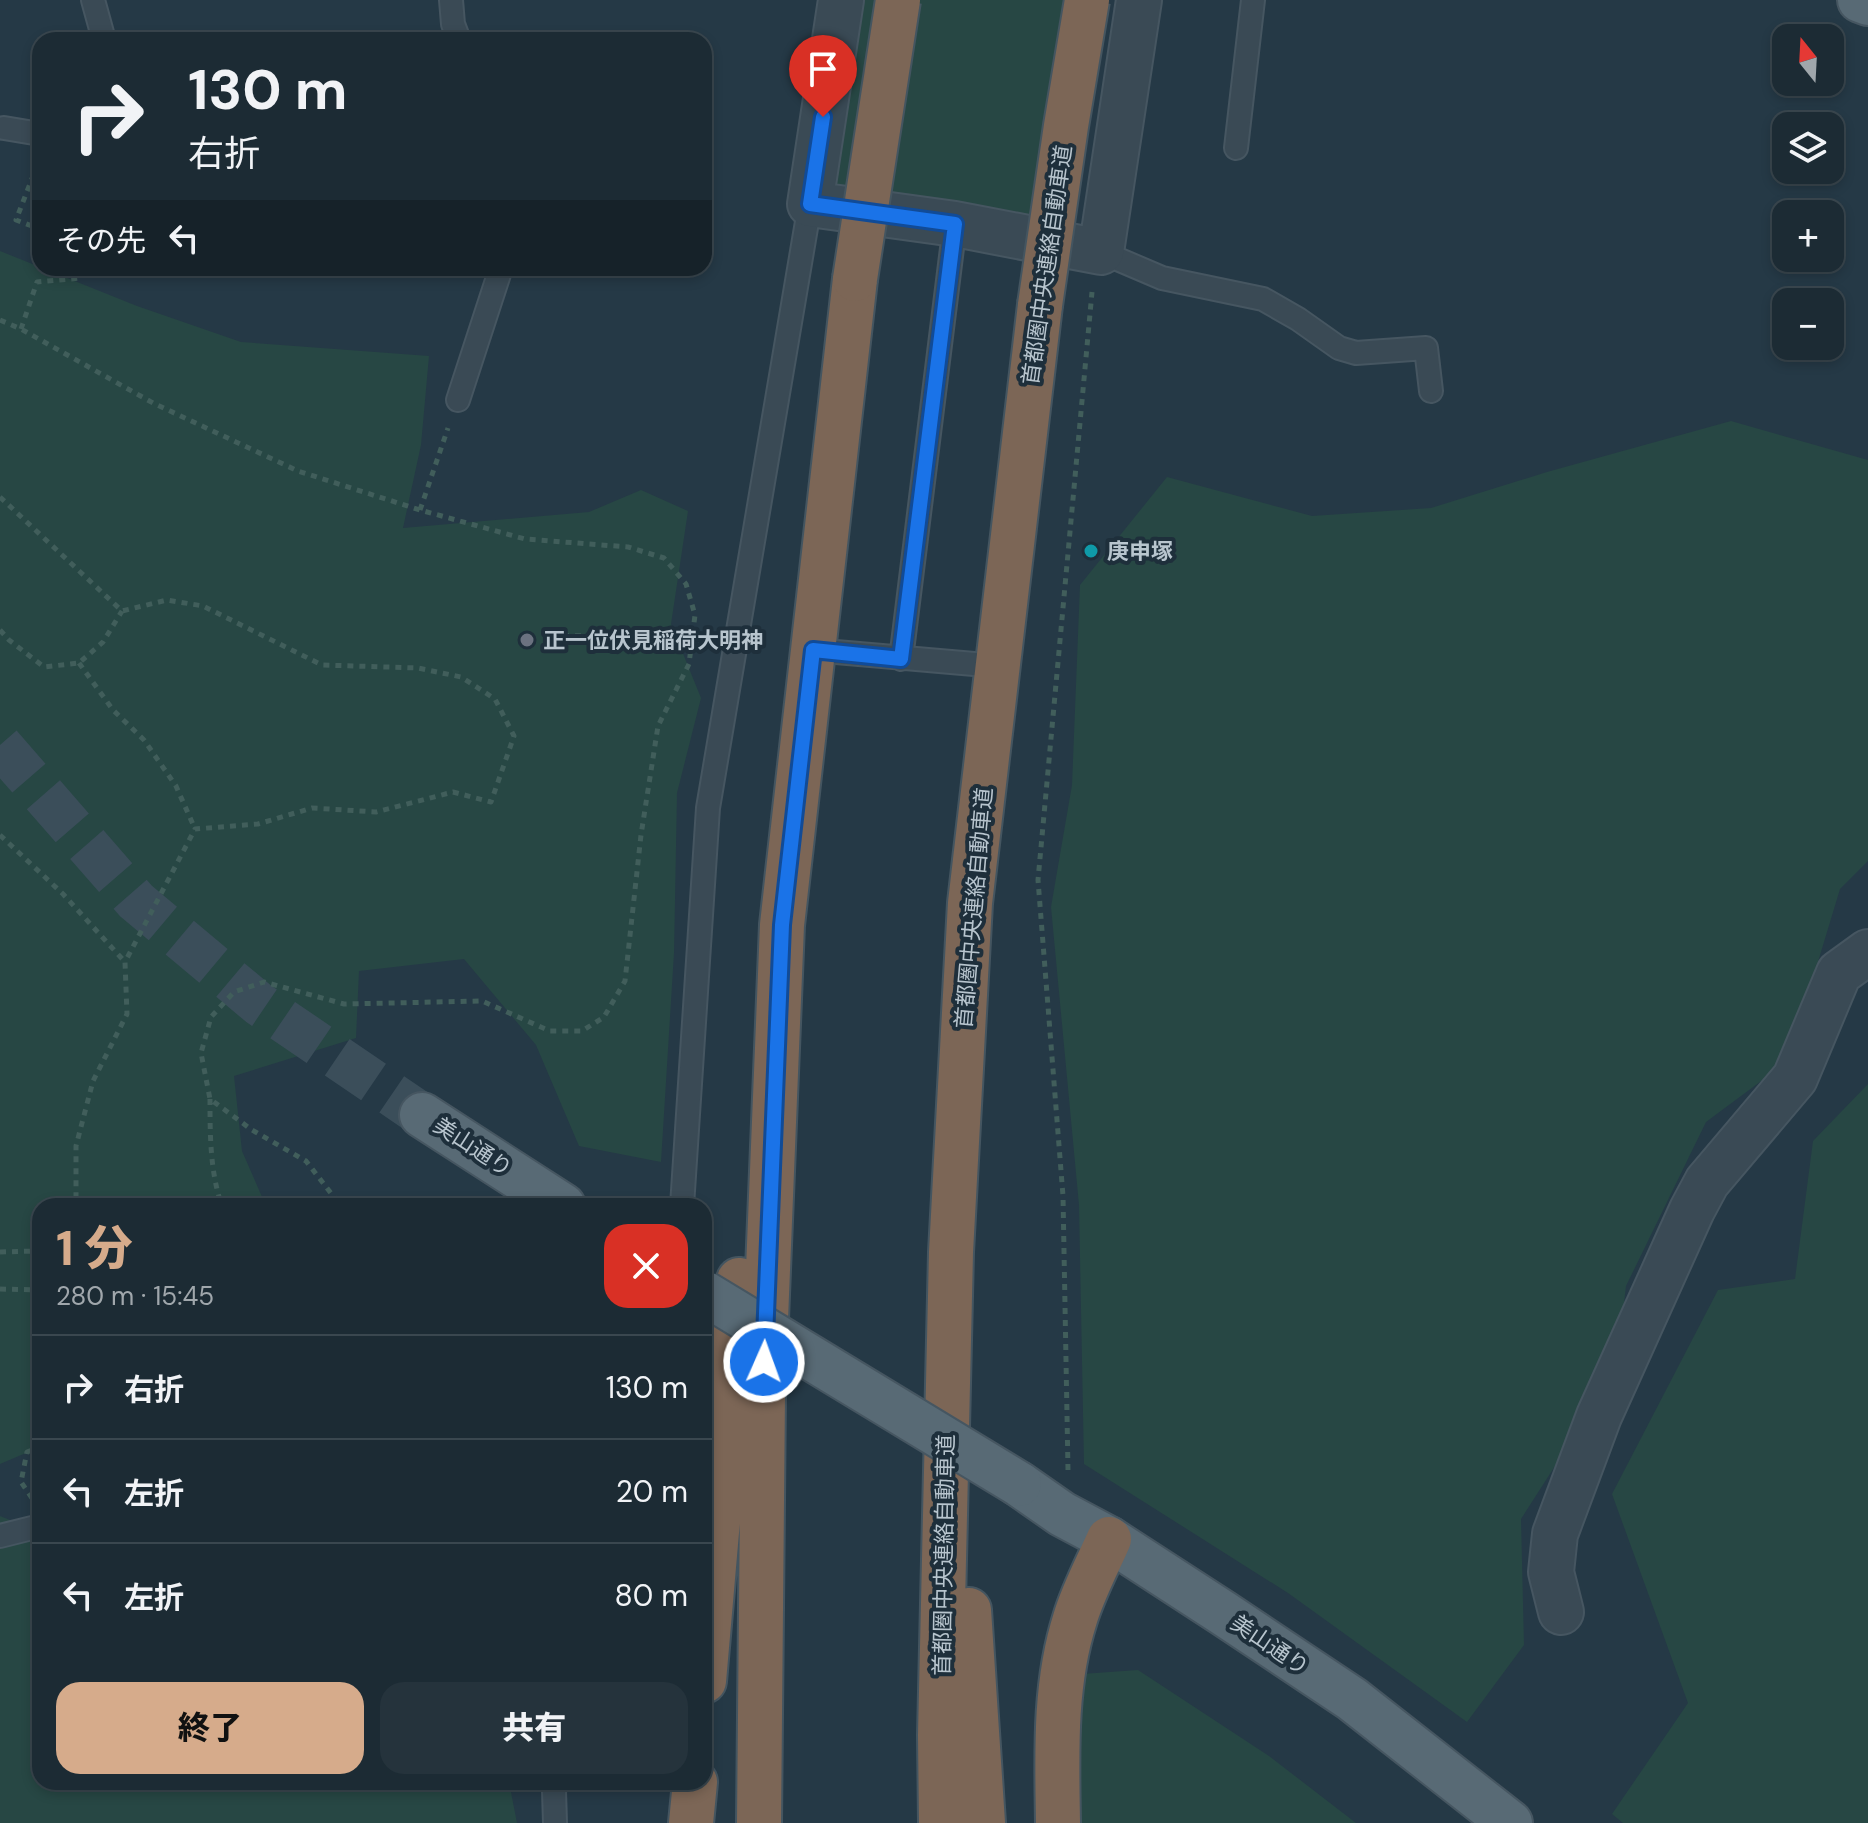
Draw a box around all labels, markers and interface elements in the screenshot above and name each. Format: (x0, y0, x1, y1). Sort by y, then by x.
north arrow (1772, 24, 1844, 96)
map controls (1772, 24, 1844, 360)
pin (789, 35, 857, 117)
icon: arrive (801, 47, 845, 91)
text: 130 m (188, 53, 347, 126)
icon: right (56, 64, 160, 168)
button: layers (1772, 112, 1844, 184)
text: 右折 (188, 130, 260, 177)
street label: 首都圏中央連絡自動車道 (1016, 143, 1078, 387)
button: + (1772, 200, 1844, 272)
icon: left (162, 216, 206, 260)
text: その先 (56, 221, 146, 260)
button: − (1772, 288, 1844, 360)
place label: 庚申塚 (1107, 537, 1173, 566)
marker: 庚申塚 (1082, 542, 1100, 560)
place label: 正一位伏見稲荷大明神 (543, 626, 763, 655)
marker: 正一位伏見稲荷大明神 (518, 631, 536, 649)
street label: 首都圏中央連絡自動車道 (949, 786, 999, 1030)
street label: 美山通り (428, 1111, 518, 1183)
text: 1 分 (56, 1217, 133, 1280)
button: close (604, 1224, 688, 1308)
text: 280 m · 15:45 (56, 1279, 214, 1313)
position arrow (722, 1320, 806, 1404)
icon: right (56, 1365, 100, 1409)
text: 130 m (606, 1368, 688, 1407)
text: 右折 (124, 1370, 184, 1409)
street label: 首都圏中央連絡自動車道 (927, 1434, 961, 1676)
icon: left (56, 1469, 100, 1513)
text: 20 m (616, 1472, 688, 1511)
text: 左折 (124, 1474, 184, 1513)
icon: left (56, 1573, 100, 1617)
text: 80 m (615, 1576, 688, 1615)
text: 左折 (124, 1578, 184, 1617)
street label: 美山通り (1225, 1608, 1315, 1682)
button: 終了 (56, 1682, 364, 1774)
button: 共有 (380, 1682, 688, 1774)

